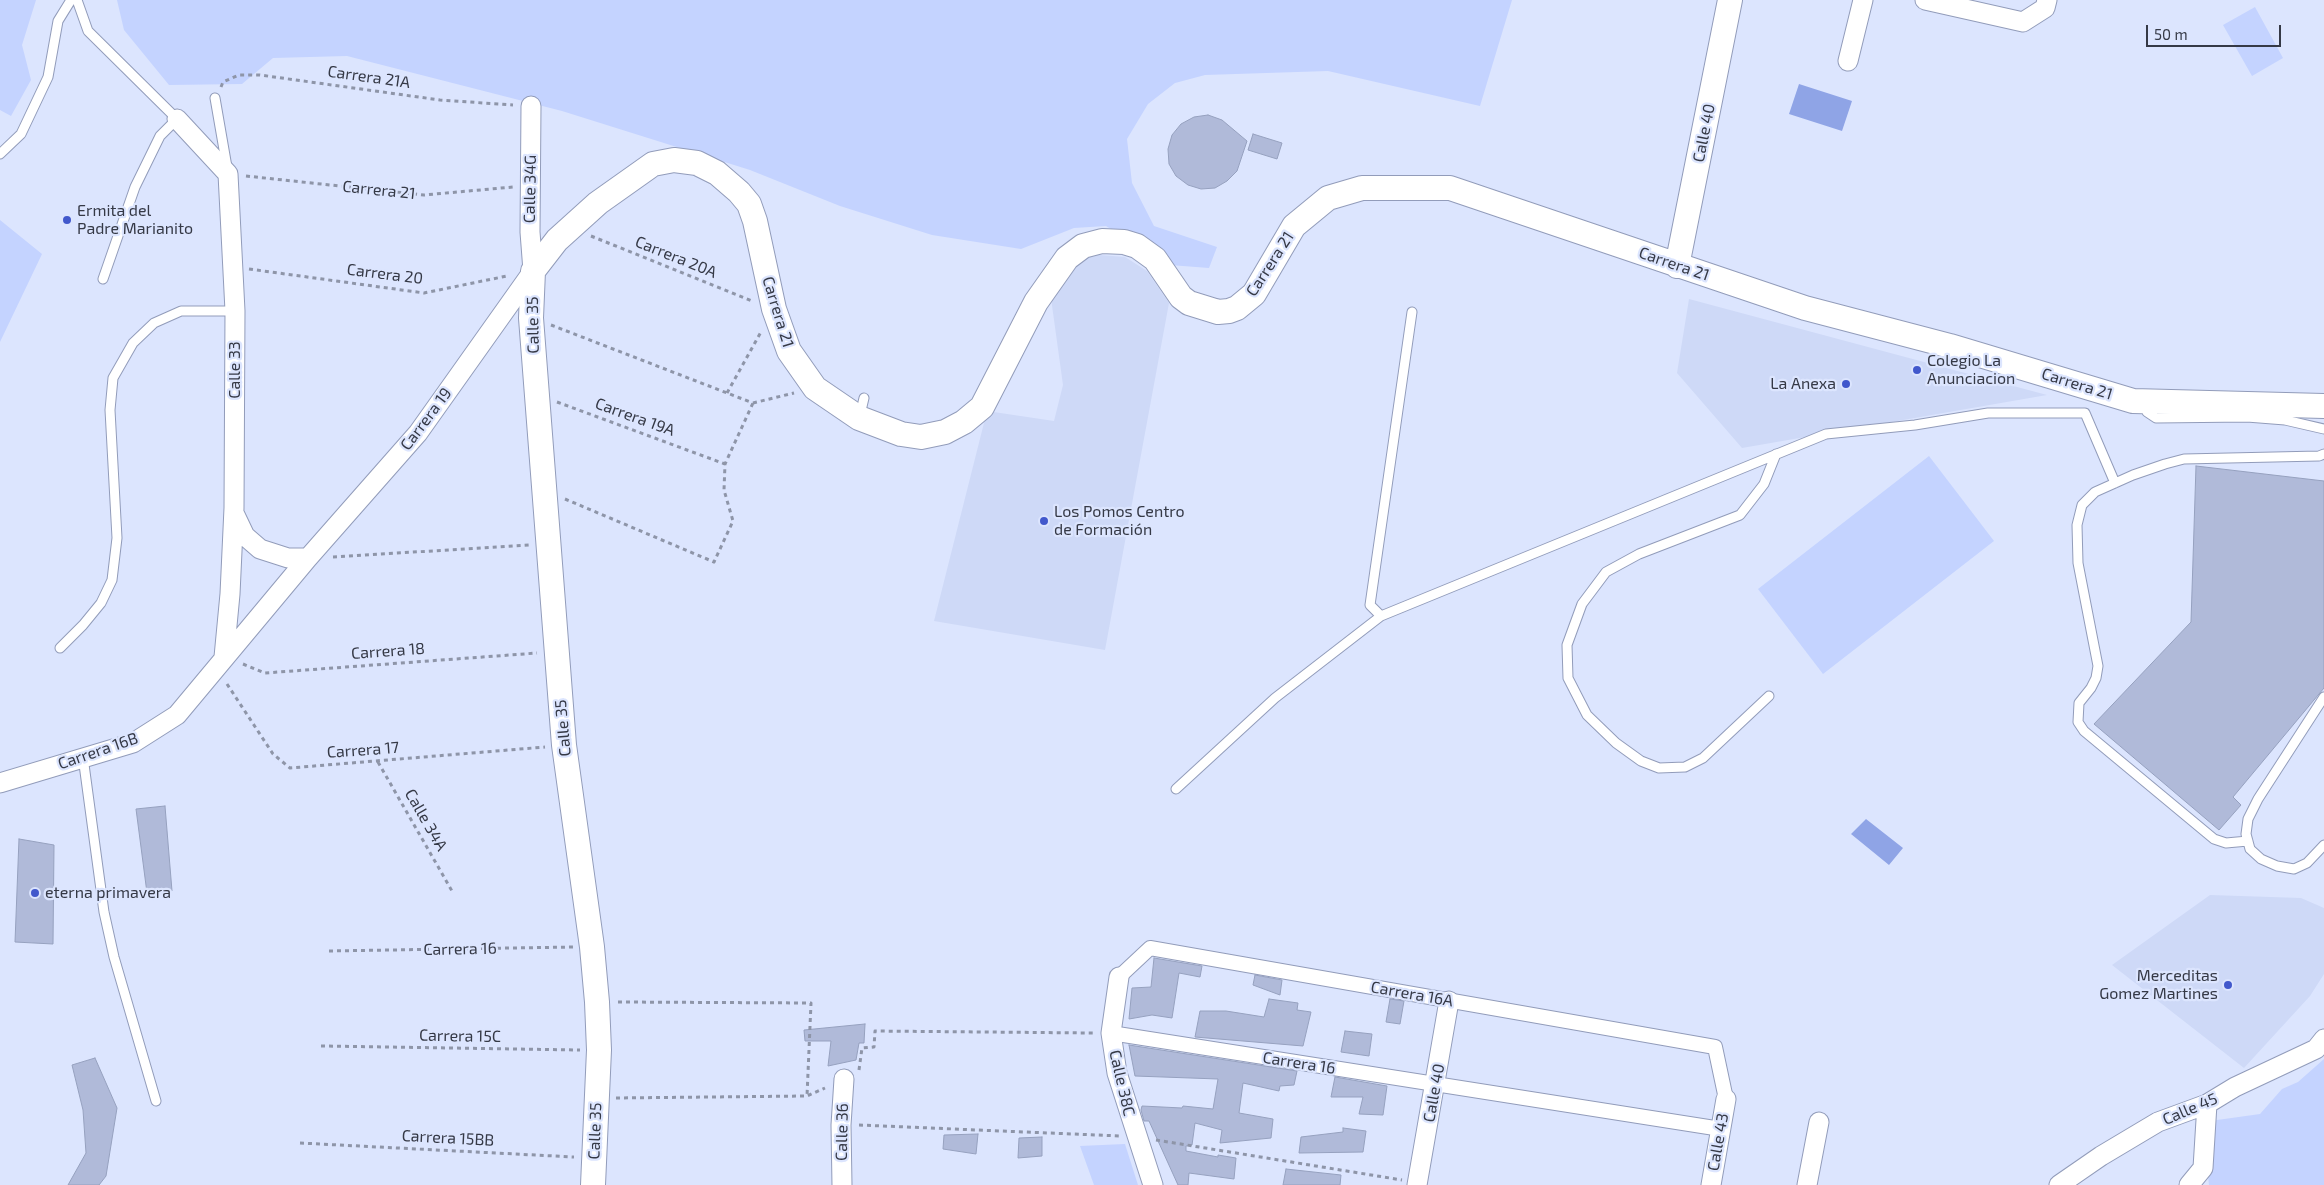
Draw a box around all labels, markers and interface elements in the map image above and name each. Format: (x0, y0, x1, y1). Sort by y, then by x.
scale bar (2149, 15, 2284, 47)
text: 50 m (2154, 25, 2188, 43)
street label: Carrera 21A (326, 62, 412, 92)
street label: Calle 40 (1689, 102, 1719, 164)
street label: Calle 34G (520, 155, 540, 223)
street label: Carrera 21 (342, 177, 416, 203)
place label: Ermita del Padre Marianito (77, 201, 193, 239)
marker: Ermita del Padre Marianito (61, 214, 73, 226)
street label: Carrera 21 (1242, 228, 1298, 300)
street label: Carrera 20A (632, 232, 720, 282)
street label: Carrera 21 (1636, 243, 1712, 285)
street label: Carrera 20 (346, 260, 424, 288)
street label: Carrera 21 (758, 274, 798, 350)
street label: Calle 35 (523, 296, 543, 354)
street label: Calle 33 (225, 341, 245, 399)
place label: Colegio La Anunciacion (1927, 351, 2015, 389)
marker: Colegio La Anunciacion (1911, 364, 1923, 376)
street label: Carrera 21 (2039, 364, 2115, 404)
place label: La Anexa (1770, 374, 1836, 394)
marker: La Anexa (1840, 378, 1852, 390)
street label: Carrera 19 (396, 384, 456, 454)
street label: Carrera 19A (593, 394, 677, 440)
place label: Los Pomos Centro de Formación (1054, 502, 1185, 540)
marker: Los Pomos Centro de Formación (1038, 515, 1050, 527)
street label: Carrera 18 (350, 639, 426, 663)
street label: Calle 35 (551, 699, 575, 757)
street label: Carrera 16B (55, 728, 141, 774)
street label: Carrera 17 (326, 738, 400, 762)
street label: Calle 34A (401, 786, 451, 854)
place label: eterna primavera (45, 883, 171, 903)
marker: eterna primavera (29, 887, 41, 899)
street label: Carrera 16 (423, 939, 497, 959)
place label: Merceditas Gomez Martines (2099, 966, 2218, 1004)
street label: Carrera 16A (1369, 977, 1455, 1011)
marker: Merceditas Gomez Martines (2222, 979, 2234, 991)
street label: Carrera 15C (419, 1026, 501, 1046)
street label: Calle 38C (1105, 1048, 1139, 1118)
street label: Carrera 16 (1261, 1048, 1337, 1078)
street label: Calle 40 (1419, 1062, 1449, 1124)
street label: Calle 45 (2160, 1089, 2220, 1129)
street label: Calle 35 (584, 1102, 606, 1160)
street label: Calle 36 (832, 1103, 852, 1161)
street label: Calle 43 (1703, 1112, 1733, 1172)
street label: Carrera 15BB (401, 1126, 495, 1150)

